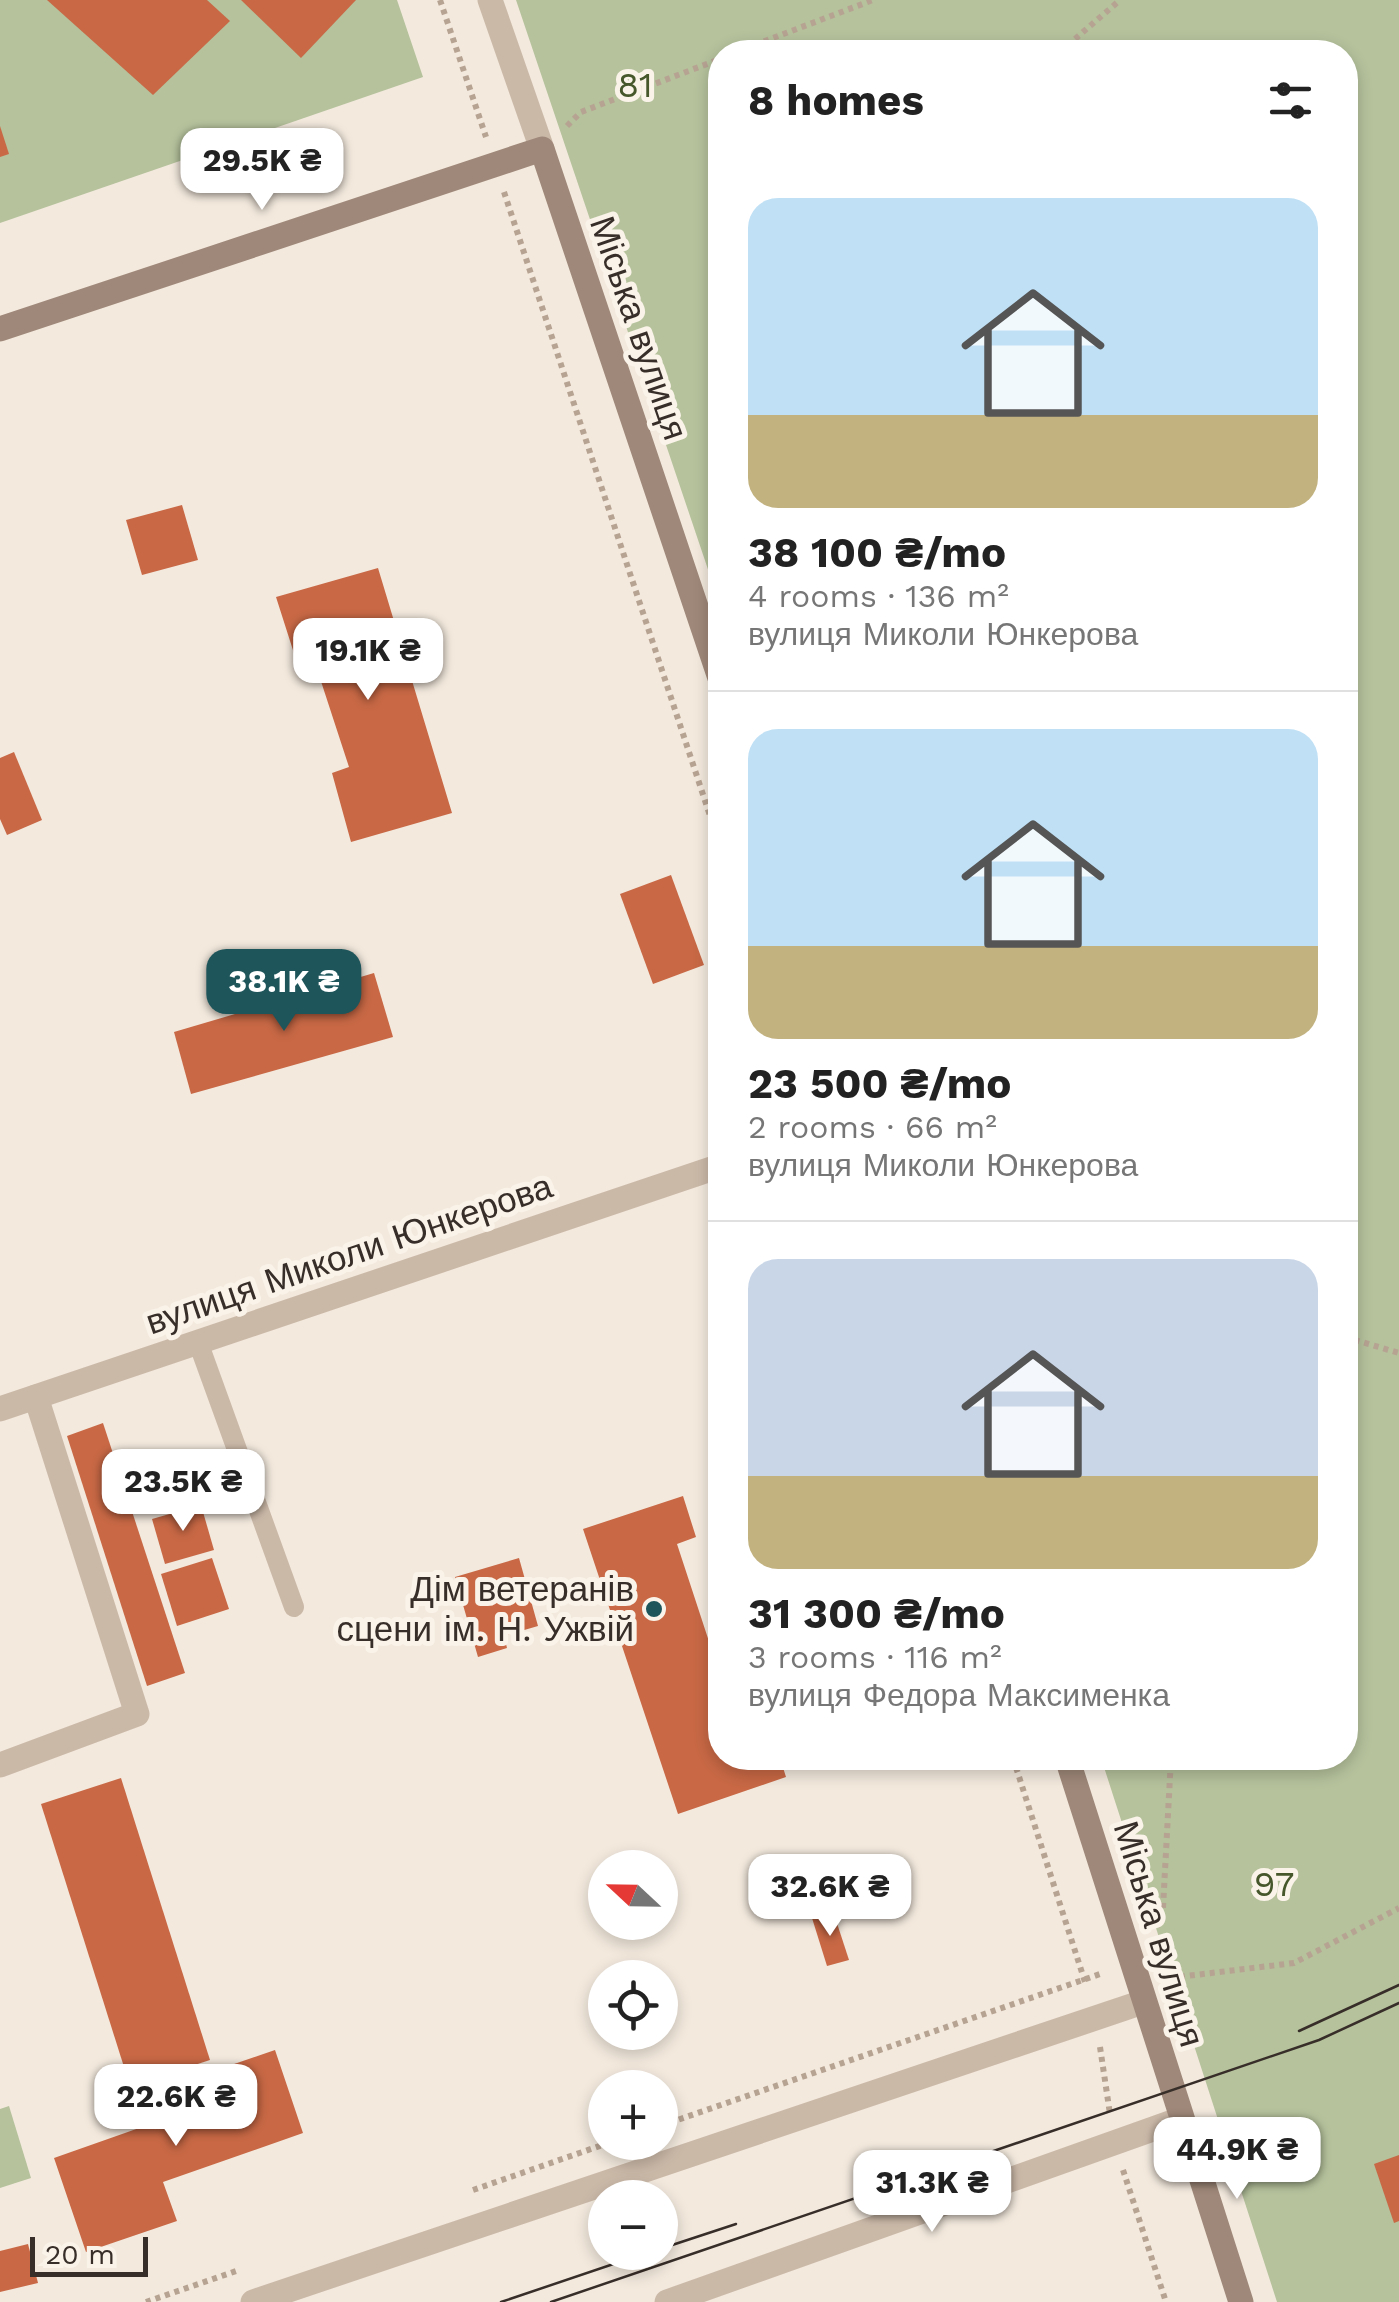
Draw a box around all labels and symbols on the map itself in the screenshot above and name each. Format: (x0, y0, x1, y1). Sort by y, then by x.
park label: 81 (617, 64, 653, 106)
pin: 29.5K ₴ (170, 128, 354, 213)
street label: Міська вулиця (581, 211, 697, 445)
pin: 19.1K ₴ (276, 618, 460, 703)
pin: 38.1K ₴ (192, 949, 376, 1034)
street label: вулиця Миколи Юнкерова (140, 1164, 558, 1343)
pin: 23.5K ₴ (91, 1449, 275, 1534)
place label: Дім ветеранів сцени ім. Н. Ужвій (337, 1568, 634, 1650)
marker: Дім ветеранів сцени ім. Н. Ужвій (643, 1598, 665, 1620)
street label: Міська вулиця (1105, 1816, 1213, 2052)
north arrow (588, 1850, 678, 1940)
pin: 32.6K ₴ (738, 1854, 922, 1939)
park label: 97 (1254, 1863, 1294, 1905)
pin: 22.6K ₴ (84, 2064, 268, 2149)
pin: 44.9K ₴ (1145, 2117, 1329, 2202)
pin: 31.3K ₴ (840, 2150, 1024, 2235)
scale bar (30, 2232, 148, 2276)

